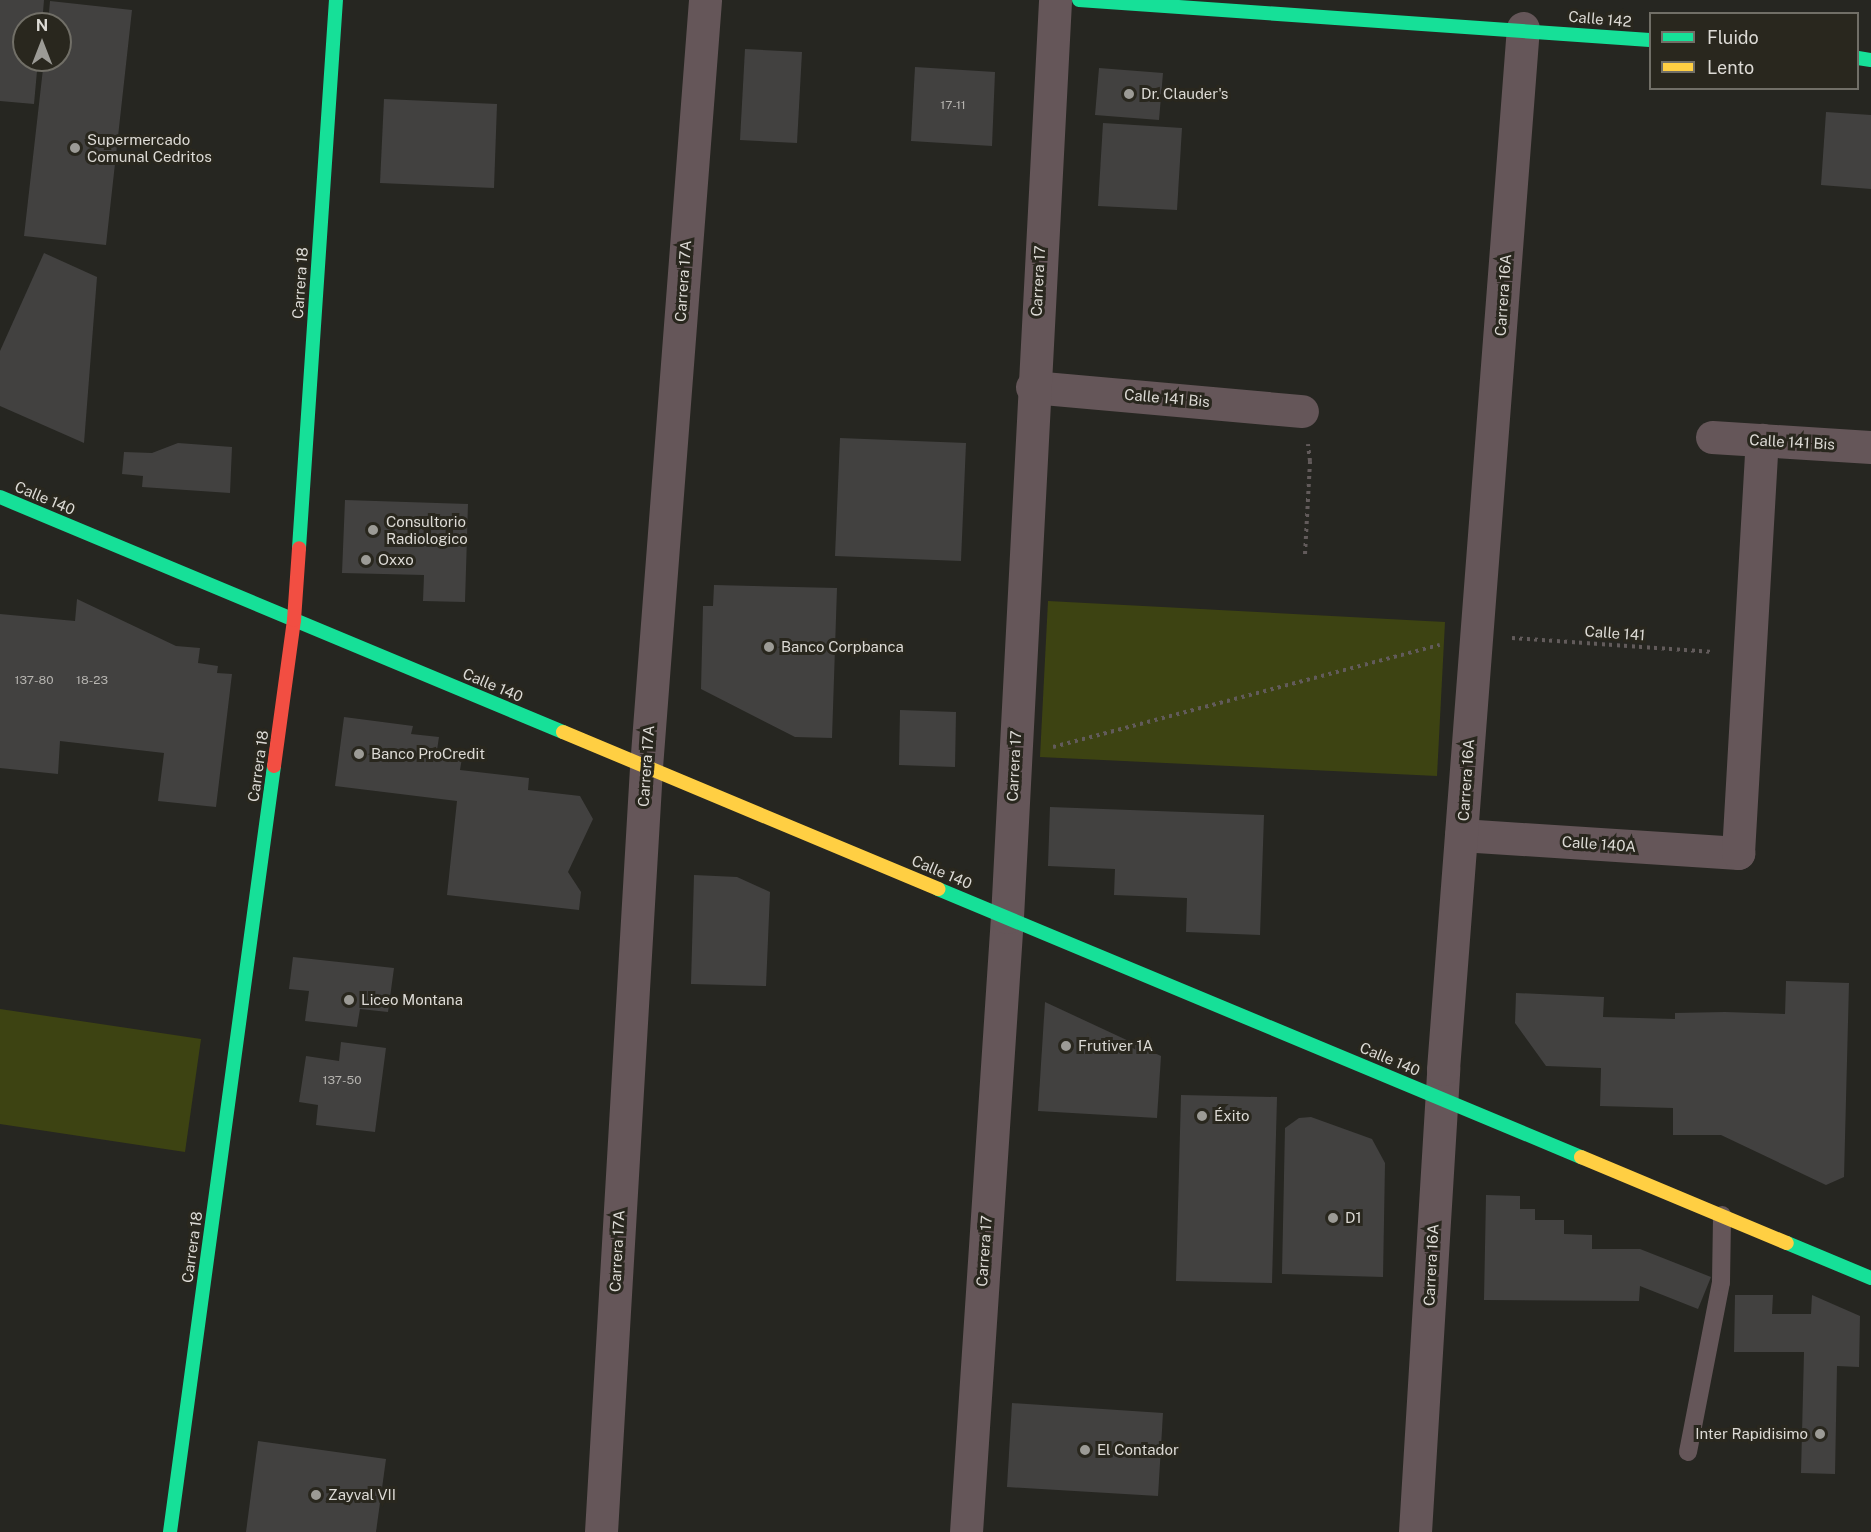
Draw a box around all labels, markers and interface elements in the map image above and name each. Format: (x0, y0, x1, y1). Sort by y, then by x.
street label: Calle 142 (1568, 7, 1632, 31)
north arrow (12, 12, 72, 72)
legend (1649, 12, 1859, 90)
text: N (36, 16, 48, 35)
text: Fluido (1707, 27, 1759, 48)
text: Lento (1707, 57, 1754, 78)
place label: Dr. Clauder's (1141, 85, 1229, 103)
marker: Dr. Clauder's (1122, 87, 1136, 101)
house number: 17-11 (940, 99, 966, 113)
place label: Supermercado Comunal Cedritos (87, 130, 212, 165)
marker: Supermercado Comunal Cedritos (68, 141, 82, 155)
street label: Carrera 17A (671, 240, 695, 322)
street label: Carrera 17 (1027, 245, 1049, 317)
street label: Carrera 18 (289, 246, 311, 320)
street label: Carrera 16A (1491, 253, 1515, 337)
street label: Calle 141 Bis (1123, 385, 1211, 411)
street label: Calle 141 Bis (1749, 431, 1835, 453)
street label: Calle 140 (12, 477, 78, 519)
place label: Consultorio Radiologico (386, 512, 468, 547)
marker: Consultorio Radiologico (364, 521, 382, 539)
place label: Oxxo (378, 551, 414, 569)
marker: Oxxo (359, 553, 373, 567)
street label: Calle 141 (1584, 622, 1646, 644)
place label: Banco Corpbanca (781, 638, 904, 656)
marker: Banco Corpbanca (762, 640, 776, 654)
street label: Calle 140 (460, 664, 526, 706)
house number: 137-80 (15, 674, 53, 688)
house number: 18-23 (76, 674, 108, 688)
street label: Carrera 17A (634, 725, 658, 807)
street label: Carrera 18 (244, 729, 272, 803)
street label: Carrera 17 (1003, 730, 1025, 802)
street label: Carrera 16A (1454, 738, 1478, 822)
place label: Banco ProCredit (371, 745, 485, 763)
marker: Banco ProCredit (352, 747, 366, 761)
street label: Calle 140A (1561, 832, 1637, 856)
street label: Calle 140 (909, 851, 975, 893)
place label: Liceo Montana (361, 991, 463, 1009)
marker: Liceo Montana (342, 993, 356, 1007)
place label: Frutiver 1A (1078, 1037, 1153, 1055)
street label: Calle 140 (1357, 1038, 1423, 1080)
marker: Frutiver 1A (1059, 1039, 1073, 1053)
house number: 137-50 (323, 1074, 361, 1088)
place label: Éxito (1214, 1107, 1249, 1125)
marker: Éxito (1195, 1109, 1209, 1123)
place label: D1 (1345, 1209, 1362, 1227)
street label: Carrera 18 (178, 1210, 206, 1284)
street label: Carrera 17A (606, 1210, 628, 1292)
marker: D1 (1326, 1211, 1340, 1225)
street label: Carrera 17 (973, 1215, 995, 1287)
street label: Carrera 16A (1420, 1223, 1442, 1307)
place label: Inter Rapidisimo (1695, 1425, 1808, 1443)
marker: Inter Rapidisimo (1813, 1427, 1827, 1441)
place label: El Contador (1097, 1441, 1179, 1459)
marker: El Contador (1078, 1443, 1092, 1457)
place label: Zayval VII (328, 1486, 396, 1504)
marker: Zayval VII (309, 1488, 323, 1502)

